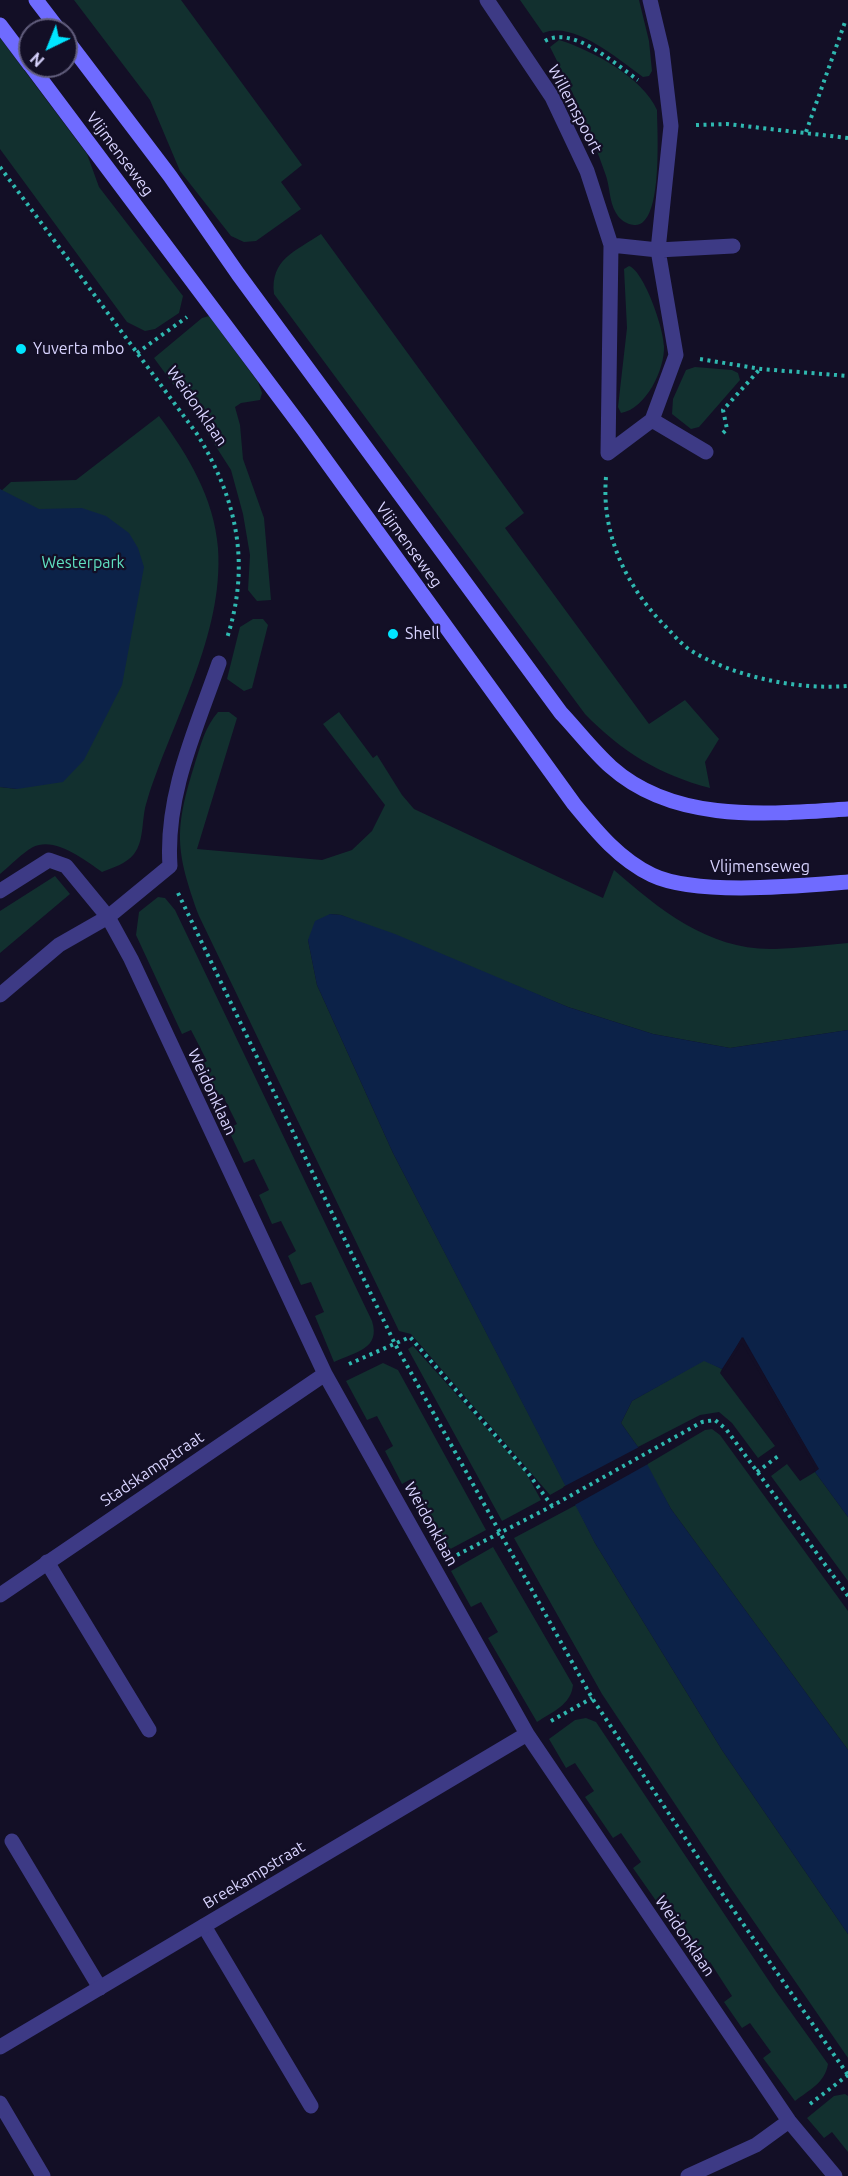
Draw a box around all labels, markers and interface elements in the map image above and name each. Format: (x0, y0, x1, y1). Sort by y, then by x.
north arrow (18, 18, 78, 78)
text: N (27, 49, 48, 70)
street label: Willemspoort (544, 61, 606, 157)
street label: Vlijmenseweg (82, 108, 158, 200)
place label: Yuverta mbo (33, 339, 124, 359)
marker: Yuverta mbo (14, 342, 28, 356)
street label: Weidonklaan (162, 362, 232, 450)
street label: Vlijmenseweg (372, 499, 446, 591)
park label: Westerpark (41, 553, 125, 573)
place label: Shell (405, 624, 440, 644)
marker: Shell (386, 627, 400, 641)
street label: Vlijmenseweg (710, 857, 810, 877)
street label: Weidonklaan (184, 1046, 240, 1138)
street label: Stadskampstraat (97, 1427, 207, 1511)
street label: Weidonklaan (400, 1479, 462, 1569)
street label: Breekampstraat (200, 1837, 308, 1913)
street label: Weidonklaan (651, 1892, 719, 1980)

